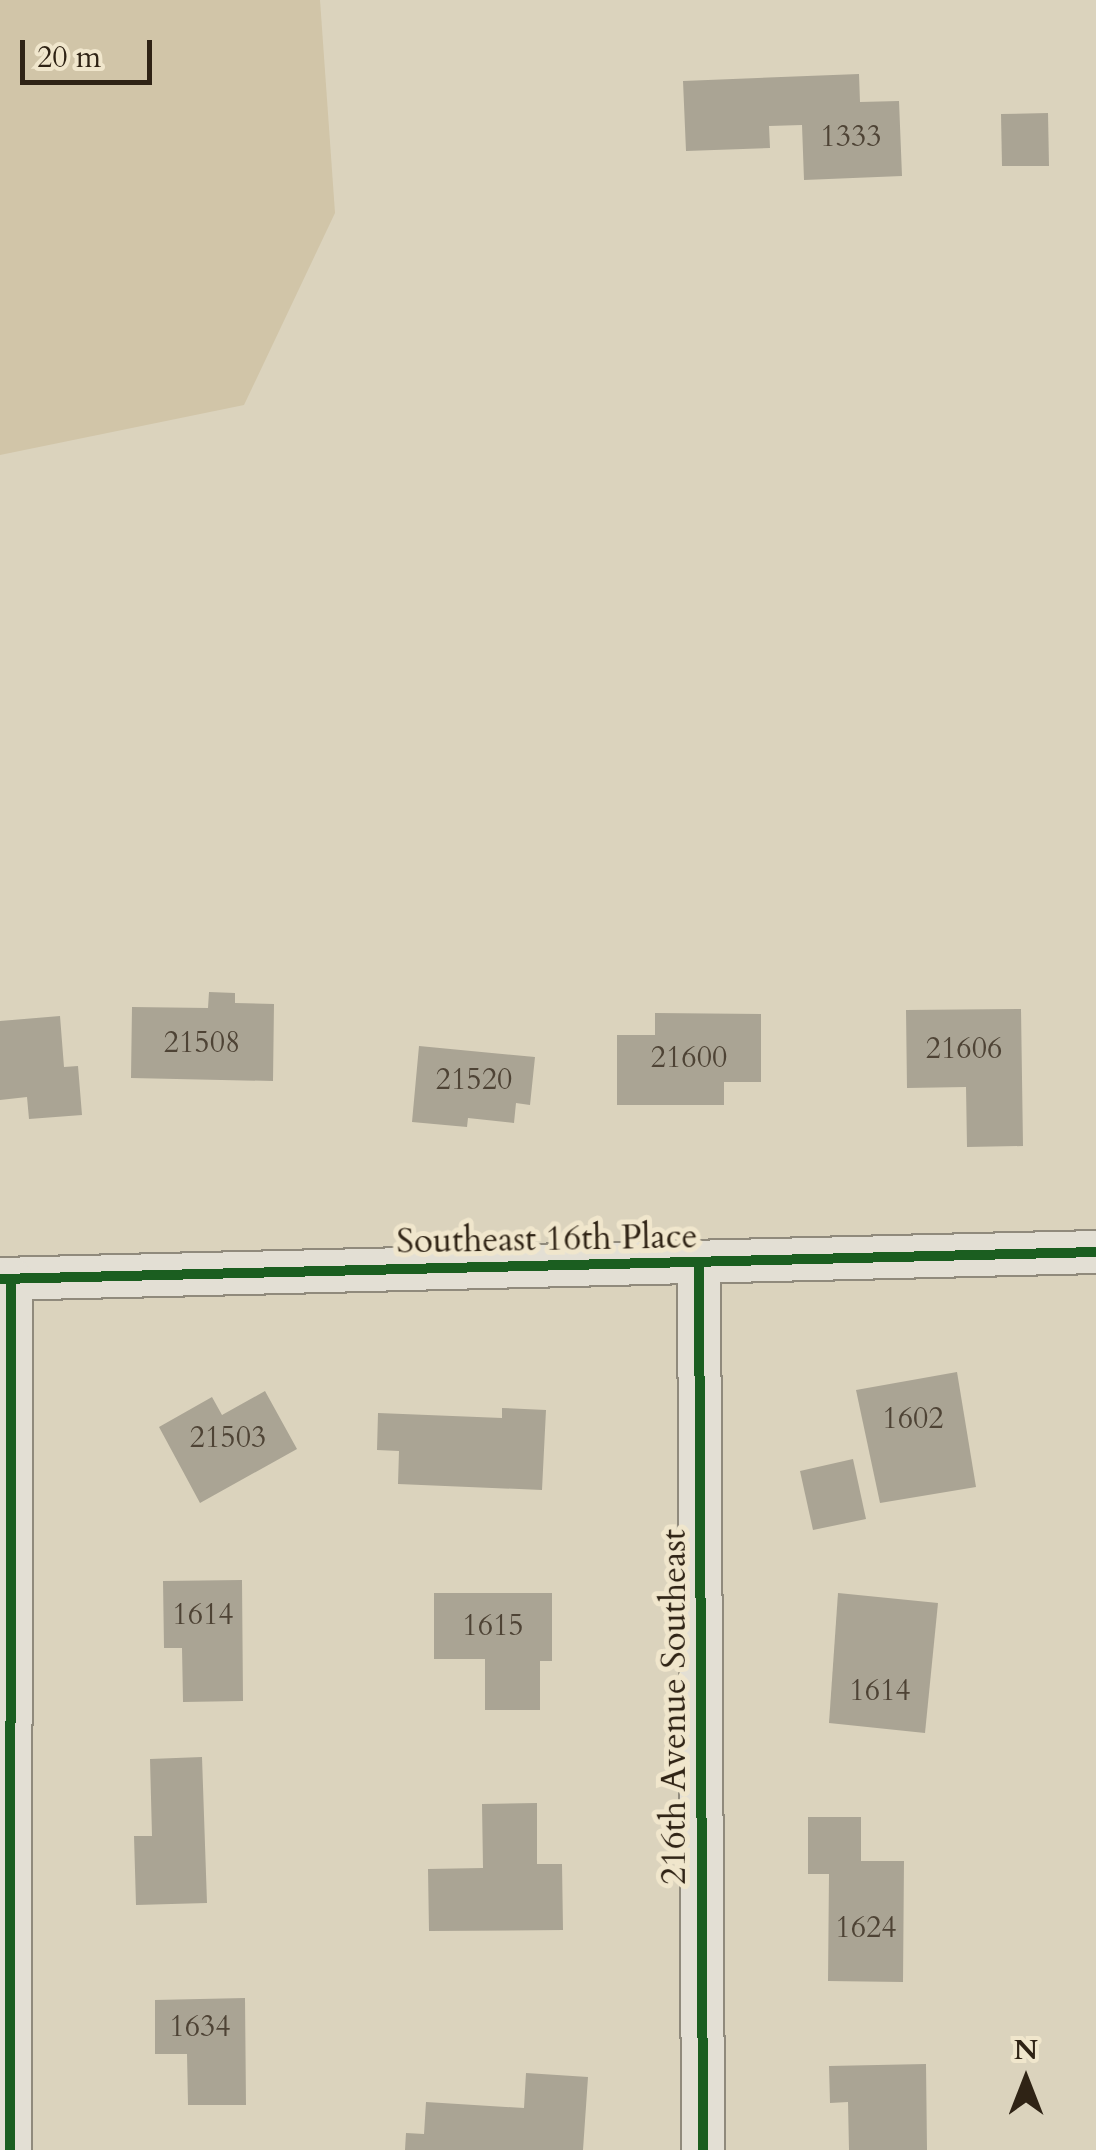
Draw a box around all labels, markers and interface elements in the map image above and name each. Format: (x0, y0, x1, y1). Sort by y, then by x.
scale bar (25, 20, 158, 82)
text: 20 m (37, 37, 101, 78)
house number: 1333 (820, 119, 882, 155)
house number: 21508 (164, 1025, 240, 1061)
house number: 21606 (926, 1031, 1002, 1067)
house number: 21600 (651, 1040, 727, 1076)
house number: 21520 (436, 1062, 512, 1098)
street label: Southeast 16th Place (396, 1215, 698, 1263)
house number: 1602 (882, 1401, 944, 1437)
house number: 21503 (190, 1420, 266, 1456)
street label: 216th Avenue Southeast (653, 1529, 695, 1885)
house number: 1614 (172, 1597, 234, 1633)
house number: 1615 (462, 1608, 524, 1644)
house number: 1614 (849, 1673, 911, 1709)
house number: 1624 (835, 1910, 897, 1946)
house number: 1634 (169, 2009, 231, 2045)
north arrow (976, 2030, 1076, 2130)
text: N (1014, 2031, 1038, 2069)

